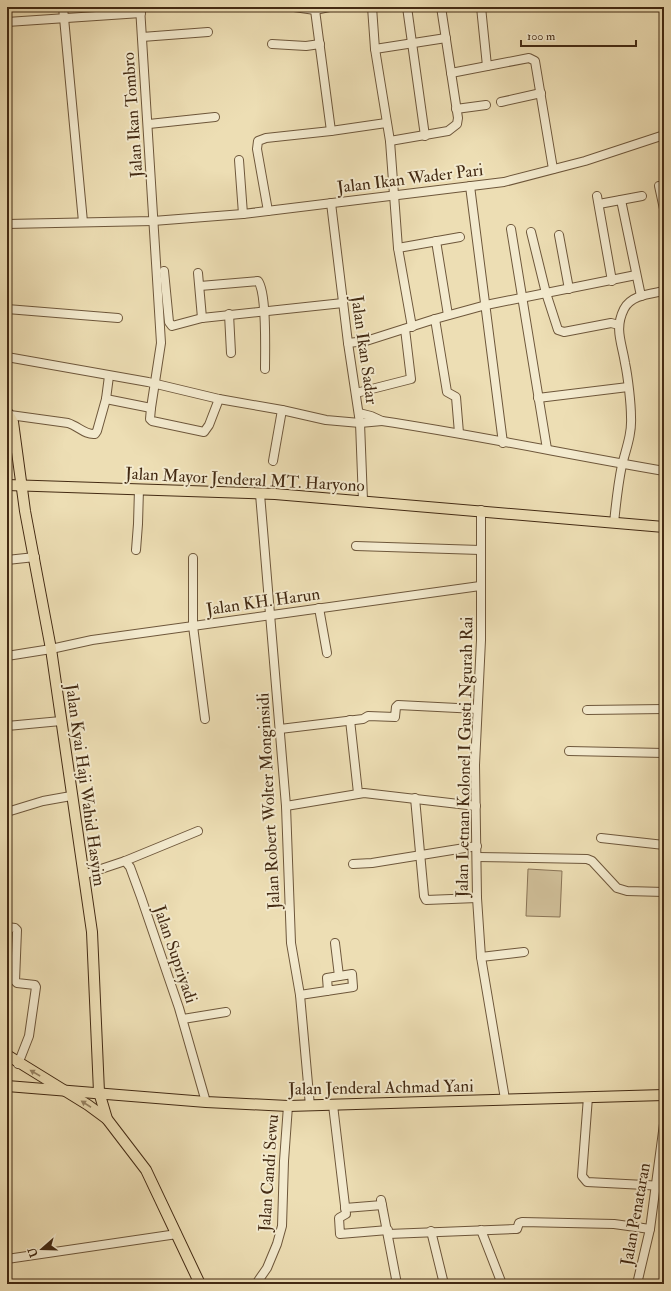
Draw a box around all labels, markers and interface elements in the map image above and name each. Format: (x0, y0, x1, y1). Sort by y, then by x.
scale bar (521, 22, 636, 48)
text: 100 m (527, 29, 556, 44)
street label: Jalan Ikan Tombro (118, 51, 148, 179)
street label: Jalan Ikan Wader Pari (335, 159, 485, 199)
street label: Jalan Ikan Sadar (345, 293, 383, 407)
street label: Jalan Mayor Jenderal MT. Haryono (124, 463, 365, 497)
street label: Jalan KH. Harun (204, 583, 322, 621)
street label: Jalan Letnan Kolonel I Gusti Ngurah Rai (452, 616, 478, 899)
street label: Jalan Kyai Haji Wahid Hasyim (60, 682, 110, 888)
street label: Jalan Robert Wolter Monginsidi (252, 692, 286, 911)
street label: Jalan Supriyadi (148, 902, 202, 1007)
one-way arrow (29, 1070, 41, 1077)
street label: Jalan Jenderal Achmad Yani (287, 1075, 474, 1101)
one-way arrow (81, 1100, 91, 1108)
street label: Jalan Candi Sewu (254, 1113, 284, 1233)
street label: Jalan Penataran (616, 1161, 656, 1268)
north arrow (22, 1229, 62, 1269)
text: U (25, 1245, 41, 1259)

